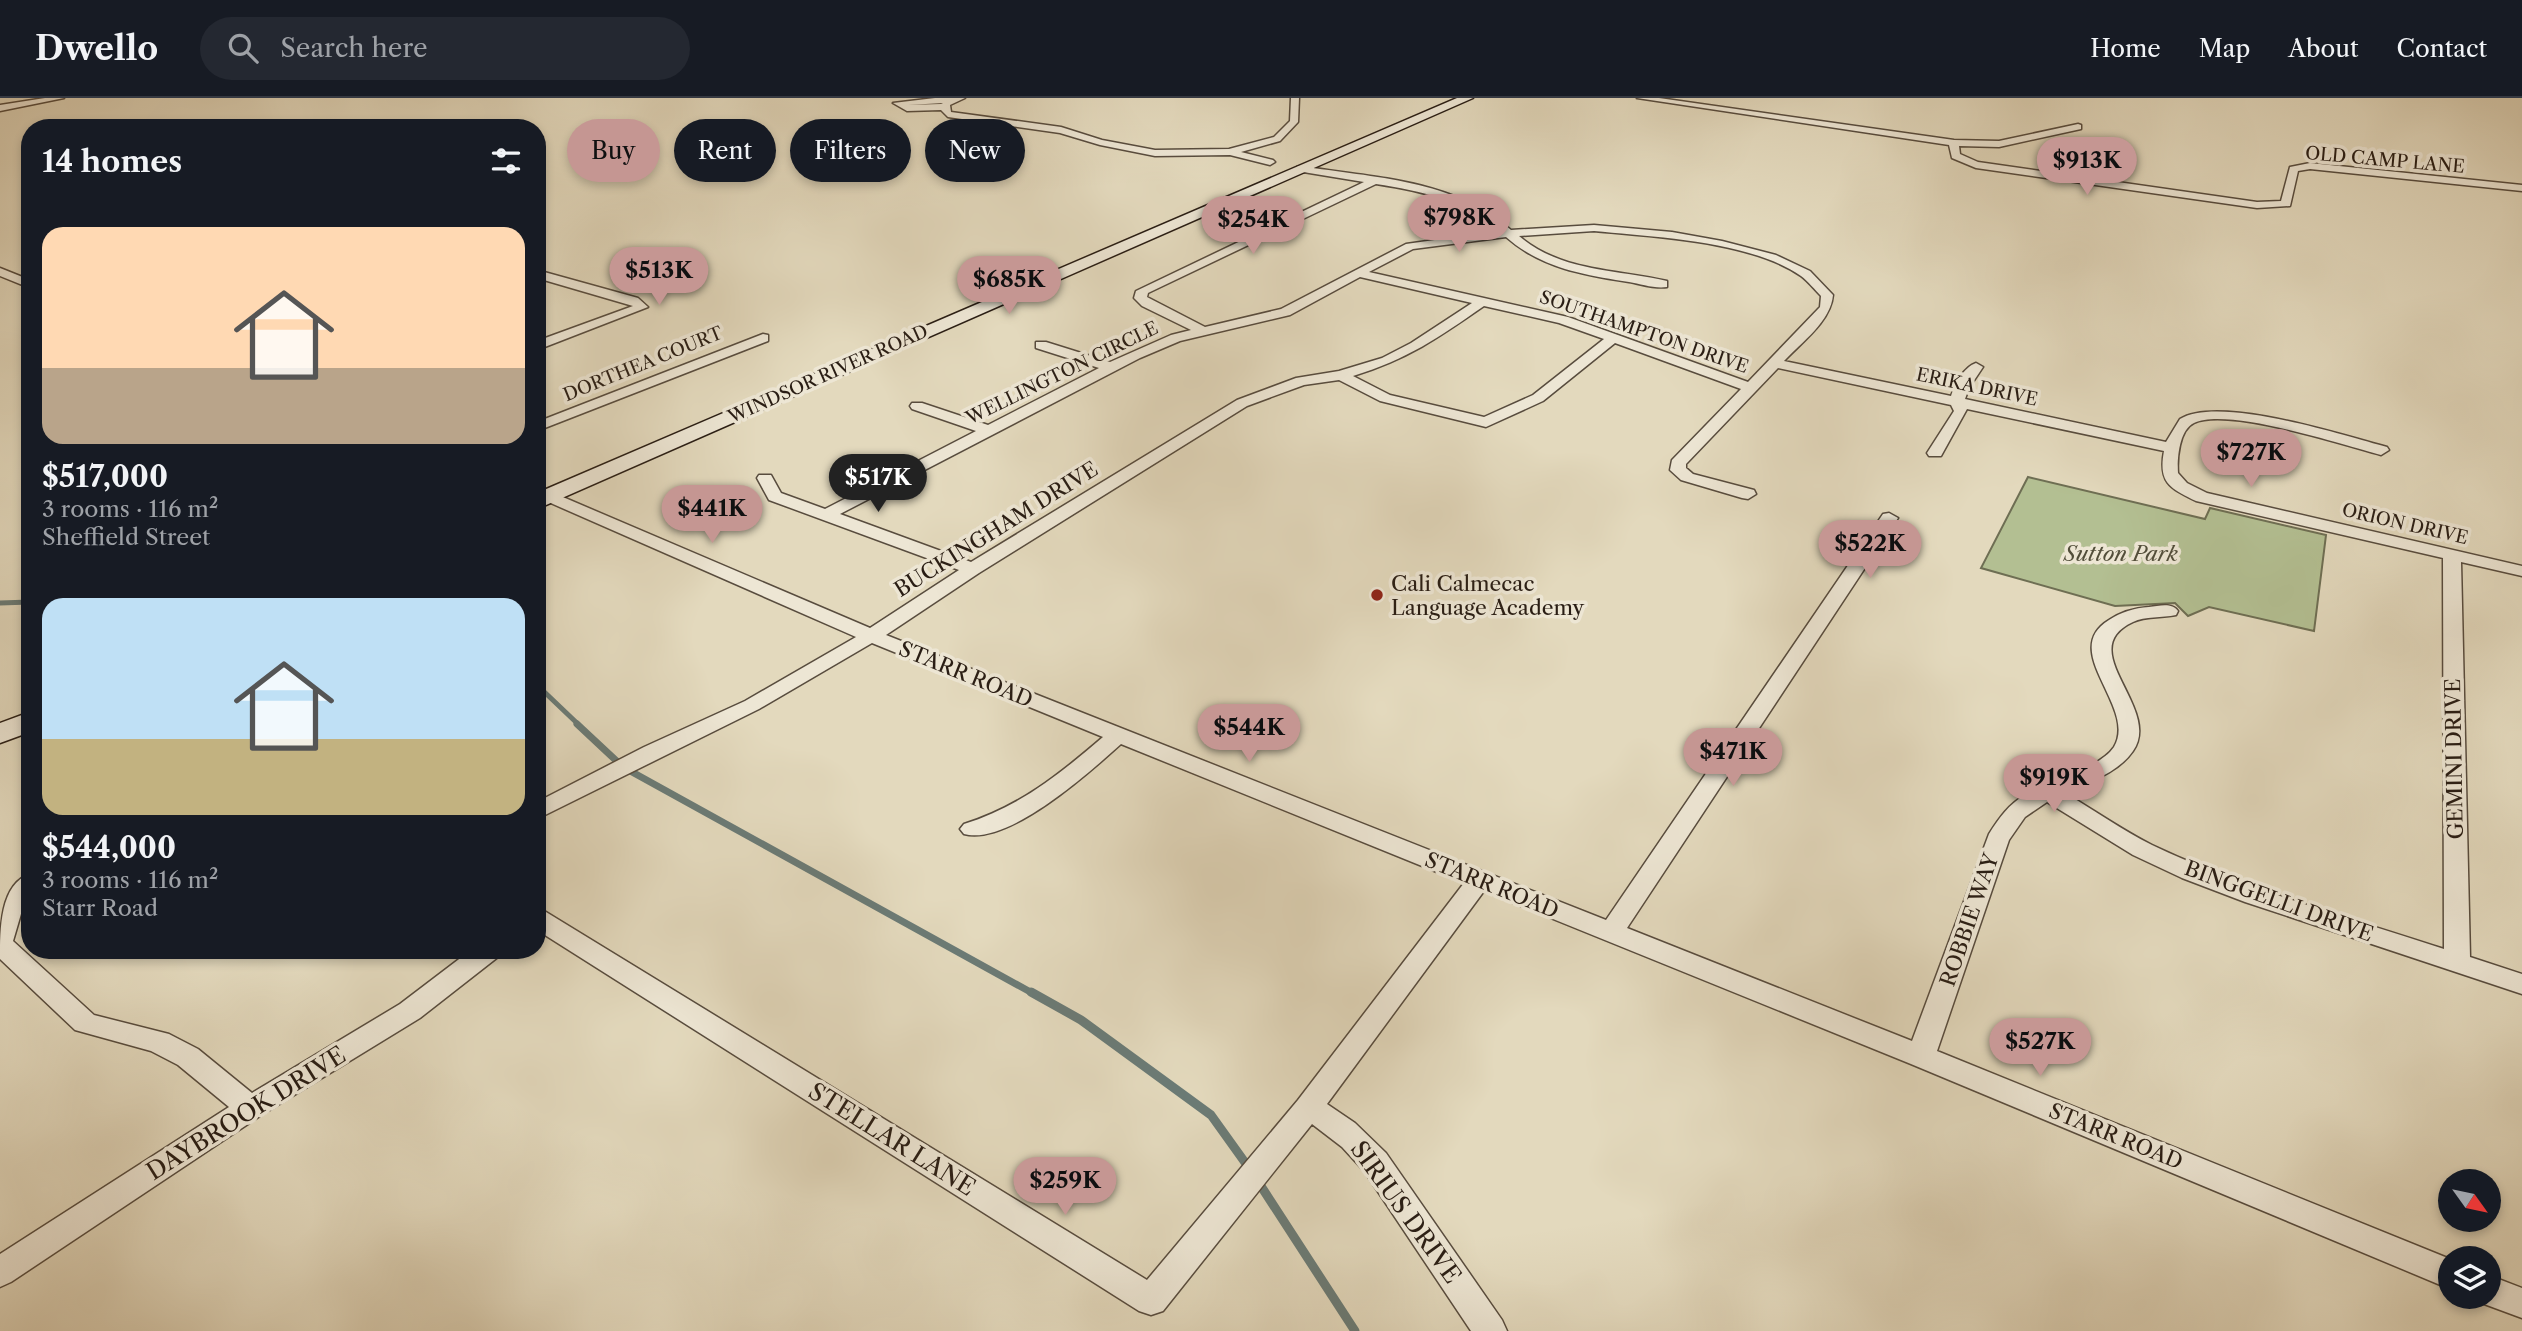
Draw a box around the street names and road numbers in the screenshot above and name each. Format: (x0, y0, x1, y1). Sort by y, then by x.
street label: OLD CAMP LANE (2304, 142, 2466, 178)
street label: SOUTHAMPTON DRIVE (1537, 286, 1751, 378)
street label: WELLINGTON CIRCLE (961, 317, 1162, 430)
street label: WINDSOR RIVER ROAD (724, 320, 931, 428)
street label: DORTHEA COURT (560, 322, 726, 406)
street label: ERIKA DRIVE (1914, 363, 2040, 411)
street label: BUCKINGHAM DRIVE (890, 456, 1102, 602)
street label: ORION DRIVE (2340, 499, 2470, 549)
street label: STARR ROAD (895, 636, 1037, 712)
street label: GEMINI DRIVE (2440, 678, 2468, 840)
street label: STARR ROAD (1421, 847, 1563, 923)
street label: ROBBIE WAY (1935, 849, 2004, 990)
street label: BINGGELLI DRIVE (2181, 855, 2377, 947)
street label: DAYBROOK DRIVE (141, 1040, 351, 1186)
street label: STELLAR LANE (803, 1076, 981, 1202)
street label: STARR ROAD (2045, 1098, 2187, 1174)
street label: SIRIUS DRIVE (1345, 1135, 1467, 1289)

